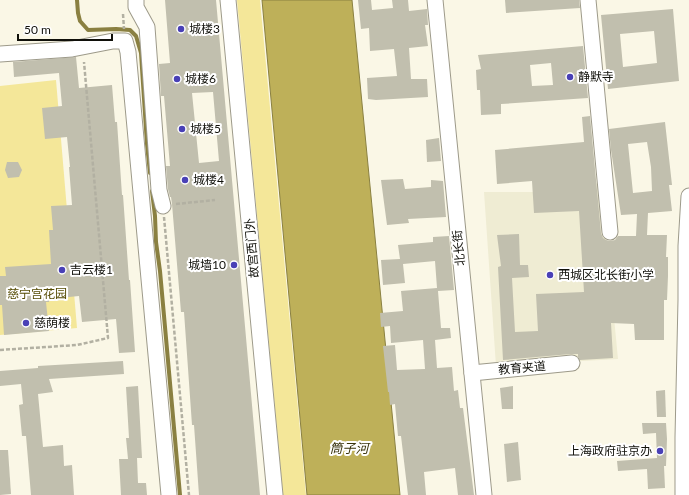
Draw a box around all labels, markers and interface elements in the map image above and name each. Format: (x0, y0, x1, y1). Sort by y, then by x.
scale bar (18, 16, 112, 42)
place label: 城楼3 (189, 21, 220, 36)
text: 50 m (24, 22, 51, 37)
marker: 城楼3 (176, 24, 186, 34)
place label: 静默寺 (578, 69, 614, 84)
place label: 城楼6 (185, 71, 216, 86)
marker: 静默寺 (565, 72, 575, 82)
marker: 城楼6 (172, 74, 182, 84)
place label: 城楼5 (190, 121, 221, 136)
marker: 城楼5 (177, 124, 187, 134)
place label: 城楼4 (193, 172, 224, 187)
marker: 城楼4 (180, 175, 190, 185)
street label: 故宫西门外 (241, 217, 262, 279)
street label: 北长街 (449, 229, 468, 267)
place label: 城墙10 (188, 257, 226, 272)
marker: 城墙10 (229, 260, 239, 270)
place label: 吉云楼1 (70, 262, 113, 277)
marker: 吉云楼1 (57, 265, 67, 275)
place label: 西城区北长街小学 (558, 267, 654, 282)
marker: 西城区北长街小学 (545, 270, 555, 280)
park label: 慈宁宫花园 (7, 286, 67, 301)
place label: 慈荫楼 (34, 315, 70, 330)
marker: 慈荫楼 (21, 318, 31, 328)
street label: 教育夹道 (497, 358, 547, 377)
water label: 筒子河 (329, 440, 371, 456)
place label: 上海政府驻京办 (568, 443, 652, 458)
marker: 上海政府驻京办 (655, 446, 665, 456)

